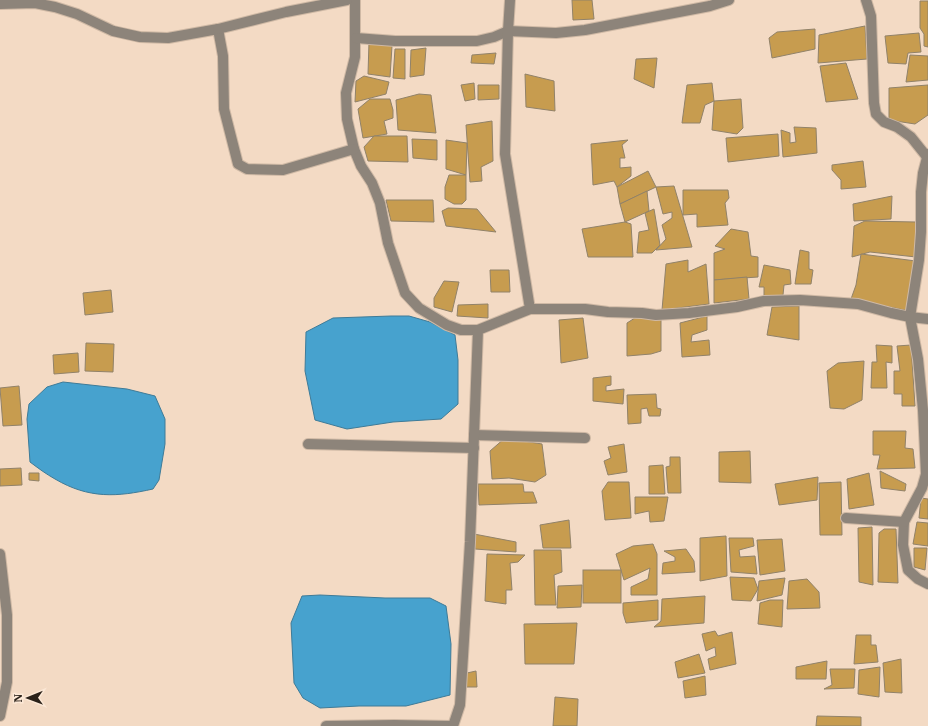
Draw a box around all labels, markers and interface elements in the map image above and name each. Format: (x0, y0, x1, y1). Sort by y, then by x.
north arrow (8, 678, 48, 718)
text: N (11, 693, 25, 703)

